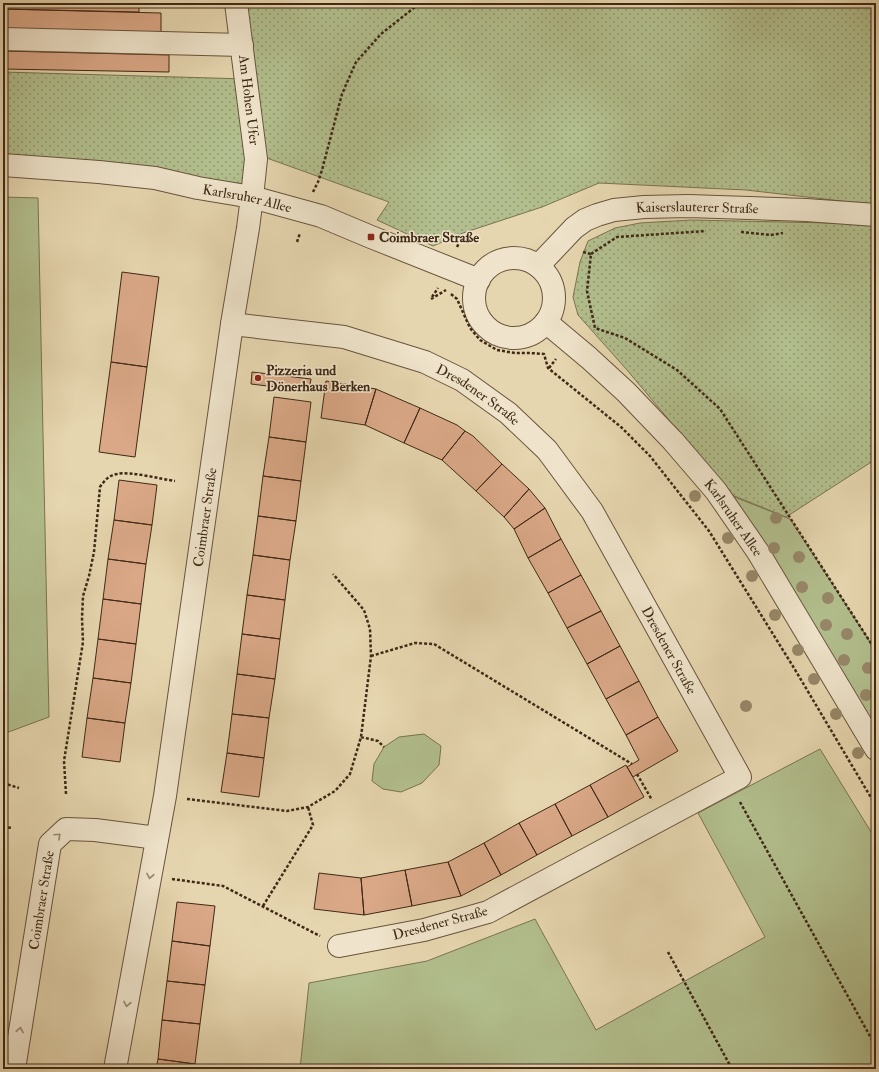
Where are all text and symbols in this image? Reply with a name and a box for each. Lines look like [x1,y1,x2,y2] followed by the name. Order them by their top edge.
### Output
[235,53,263,147] street label: Am Hohen Ufer
[201,180,294,216] street label: Karlsruher Allee
[635,197,759,217] street label: Kaiserslauterer Straße
[379,229,479,246] place label: Coimbraer Straße
[366,232,376,242] marker: Coimbraer Straße
[433,360,524,429] street label: Dresdener Straße
[266,362,371,395] place label: Pizzeria und Dönerhaus Berken
[253,373,263,383] marker: Pizzeria und Dönerhaus Berken
[189,466,220,568] street label: Coimbraer Straße
[701,475,767,559] street label: Karlsruher Allee
[638,603,701,697] street label: Dresdener Straße
[53,834,61,841] one-way arrow
[25,849,57,951] street label: Coimbraer Straße
[146,873,155,879] one-way arrow
[391,902,490,944] street label: Dresdener Straße
[123,1001,131,1007] one-way arrow
[16,1027,24,1034] one-way arrow

